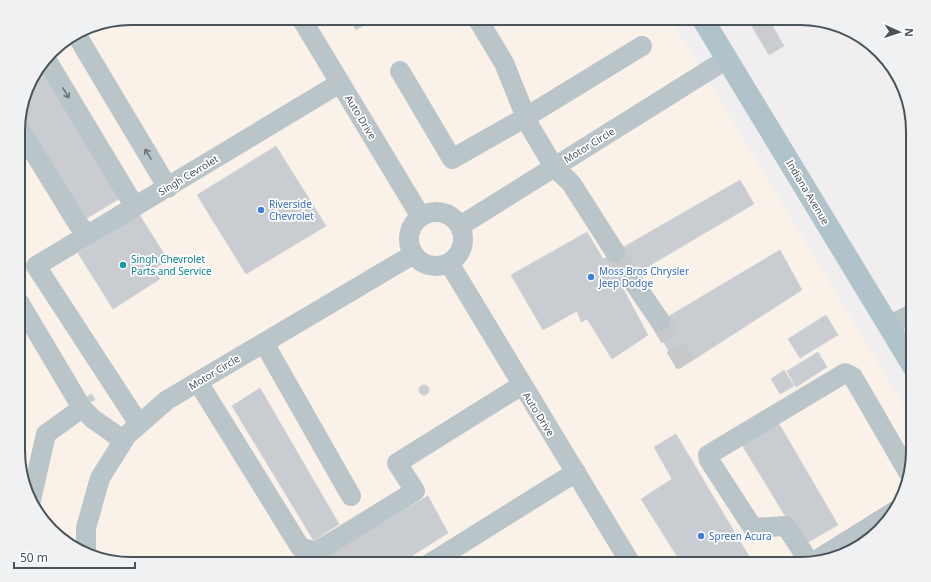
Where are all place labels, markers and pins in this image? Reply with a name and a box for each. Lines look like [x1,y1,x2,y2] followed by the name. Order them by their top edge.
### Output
[269,197,314,223] place label: Riverside Chevrolet
[256,205,266,215] marker: Riverside Chevrolet
[131,252,212,278] place label: Singh Chevrolet Parts and Service
[118,260,128,270] marker: Singh Chevrolet Parts and Service
[598,264,689,290] place label: Moss Bros Chrysler Jeep Dodge
[586,272,596,282] marker: Moss Bros Chrysler Jeep Dodge
[709,529,772,543] place label: Spreen Acura
[696,531,706,541] marker: Spreen Acura

